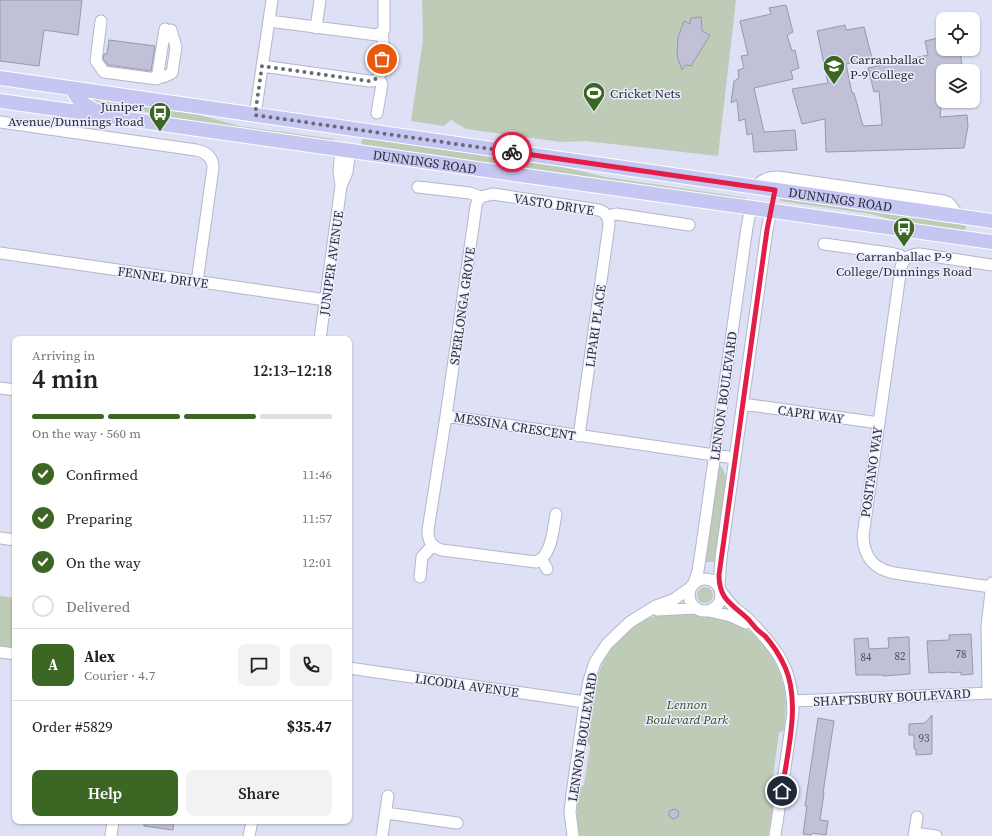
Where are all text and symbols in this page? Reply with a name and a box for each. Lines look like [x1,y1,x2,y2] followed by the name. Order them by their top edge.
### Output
[936,12,980,108] map controls
[936,12,980,56] button: locate
[365,42,399,76] pin
[371,48,393,70] icon: bag
[850,51,925,83] place label: Carranballac P-9 College
[821,53,847,86] school or university icon: Carranballac P-9 College
[936,64,980,108] button: layers
[581,80,607,113] sports icon: Cricket Nets
[610,85,681,102] place label: Cricket Nets
[8,98,145,130] place label: Juniper Avenue/Dunnings Road
[147,100,173,133] bus stop icon: Juniper Avenue/Dunnings Road
[492,132,532,172] courier
[501,141,523,163] icon: bike
[372,146,478,178] street label: DUNNINGS ROAD
[787,184,893,216] street label: DUNNINGS ROAD
[513,190,595,219] street label: VASTO DRIVE
[316,210,347,317] street label: JUNIPER AVENUE
[891,215,917,248] bus stop icon: Carranballac P-9 College/Dunnings Road
[446,246,479,366] street label: SPERLONGA GROVE
[836,248,973,280] place label: Carranballac P-9 College/Dunnings Road
[116,263,210,292] street label: FENNEL DRIVE
[581,283,610,369] street label: LIPARI PLACE
[706,330,741,462] street label: LENNON BOULEVARD
[32,347,95,364] text: Arriving in
[253,360,332,381] text: 12:13–12:18
[32,361,99,397] text: 4 min
[777,401,846,428] street label: CAPRI WAY
[453,408,577,445] street label: MESSINA CRESCENT
[32,425,141,442] text: On the way · 560 m
[857,425,886,519] street label: POSITANO WAY
[32,463,54,485] icon: check
[66,464,138,485] text: Confirmed
[302,466,332,483] text: 11:46
[32,507,54,529] icon: check
[66,508,132,529] text: Preparing
[302,510,332,527] text: 11:57
[32,551,54,573] icon: check
[66,552,141,573] text: On the way
[302,554,332,571] text: 12:01
[66,596,130,617] text: Delivered
[238,644,280,686] button: chat
[290,644,332,686] button: phone
[84,646,115,667] text: Alex
[956,647,967,662] house number: 78
[895,649,906,664] house number: 82
[861,650,872,665] house number: 84
[48,654,58,675] text: A
[84,667,155,684] text: Courier · 4.7
[414,670,520,701] street label: LICODIA AVENUE
[564,671,601,803] street label: LENNON BOULEVARD
[813,685,971,710] street label: SHAFTSBURY BOULEVARD
[645,696,729,728] park label: Lennon Boulevard Park
[32,716,113,737] text: Order #5829
[287,716,332,737] text: $35.47
[919,731,930,746] house number: 93
[32,770,178,816] button: Help
[186,770,332,816] button: Share
[765,774,799,808] pin
[771,780,793,802] icon: home

